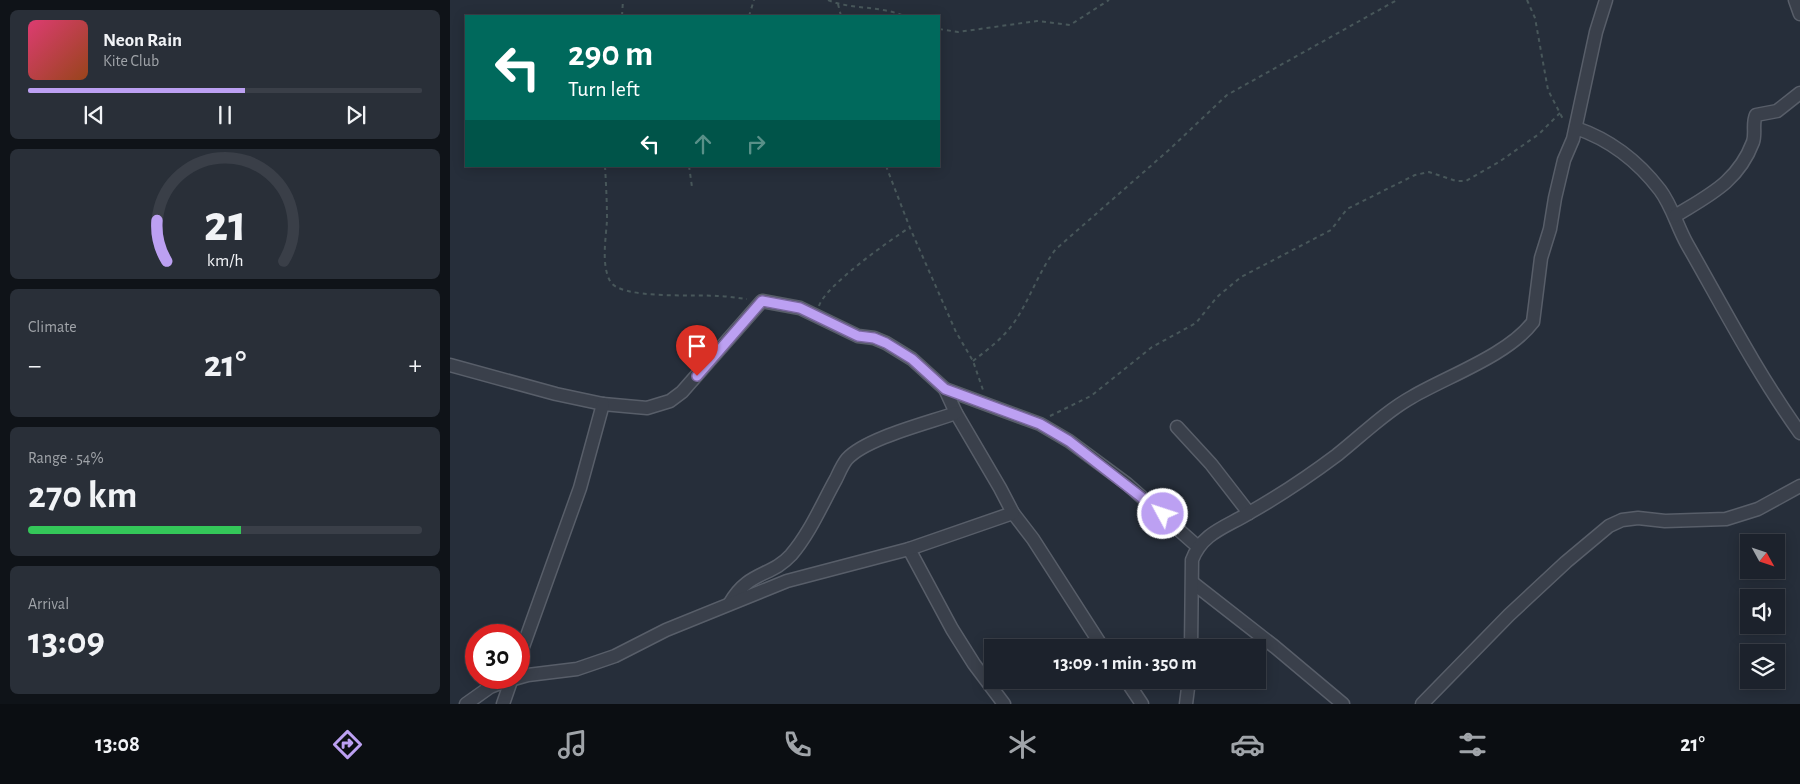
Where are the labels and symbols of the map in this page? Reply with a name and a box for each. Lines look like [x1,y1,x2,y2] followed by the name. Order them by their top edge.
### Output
[676,325,718,376] pin
[1136,487,1188,539] position arrow
[1740,534,1785,579] north arrow
[465,624,530,689] speed limit sign: 30

